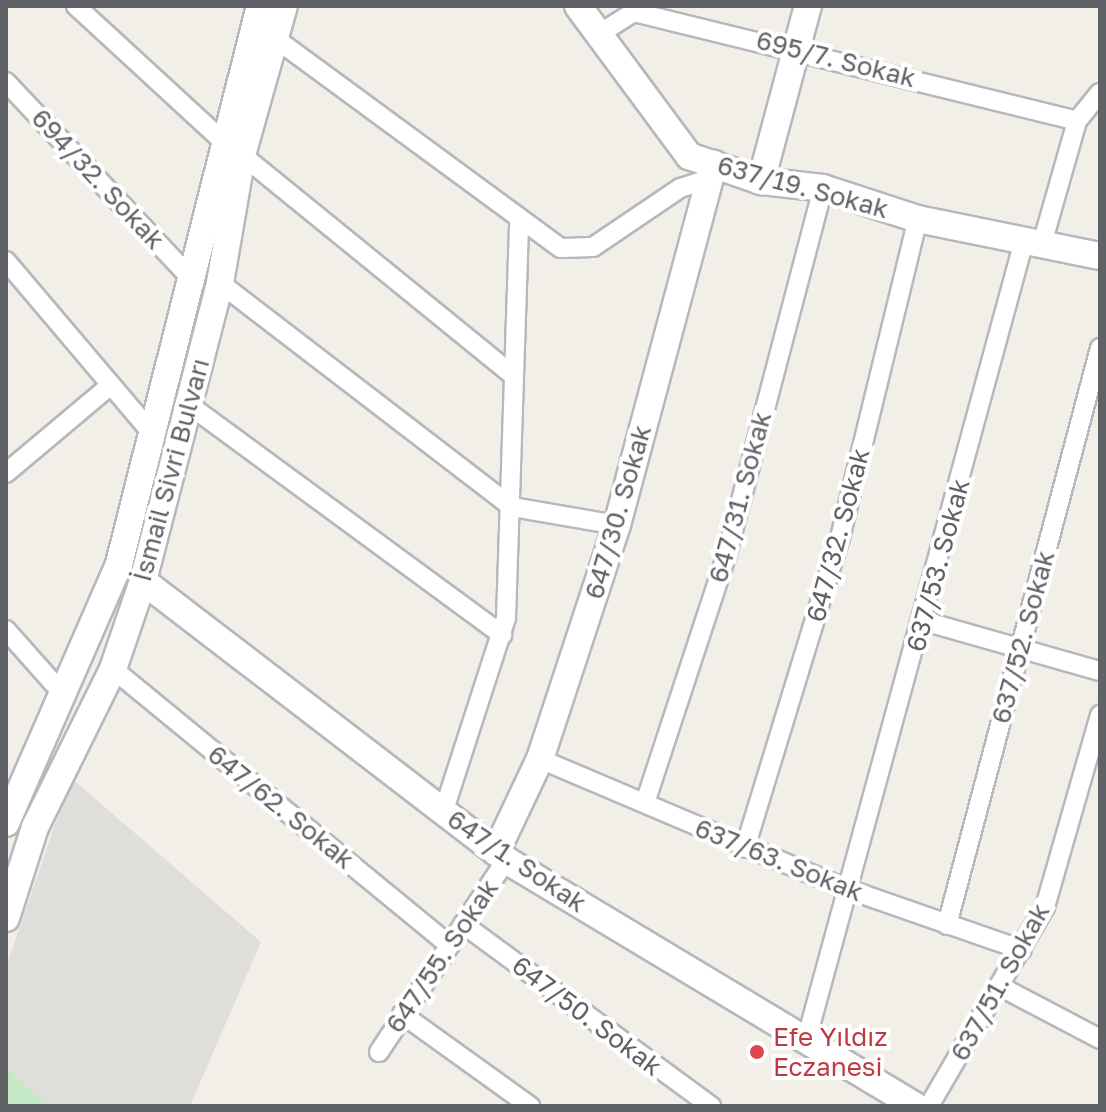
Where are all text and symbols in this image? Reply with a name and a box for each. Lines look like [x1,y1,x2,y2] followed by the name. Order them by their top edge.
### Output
[753,24,919,94] street label: 695/7. Sokak
[25,102,171,256] street label: 694/32. Sokak
[714,149,892,225] street label: 637/19. Sokak
[126,355,216,585] street label: İsmail Sivri Bulvarı
[702,408,778,586] street label: 647/31. Sokak
[578,421,658,603] street label: 647/30. Sokak
[800,445,876,625] street label: 647/32. Sokak
[900,475,976,655] street label: 637/53. Sokak
[985,547,1061,727] street label: 637/52. Sokak
[202,739,360,875] street label: 647/62. Sokak
[442,803,592,919] street label: 647/1. Sokak
[690,812,868,908] street label: 637/63. Sokak
[379,873,505,1039] street label: 647/55. Sokak
[944,898,1056,1066] street label: 637/51. Sokak
[506,950,668,1082] street label: 647/50. Sokak
[773,1021,888,1082] place label: Efe Yıldız Eczanesi
[748,1043,766,1061] marker: Efe Yıldız Eczanesi

